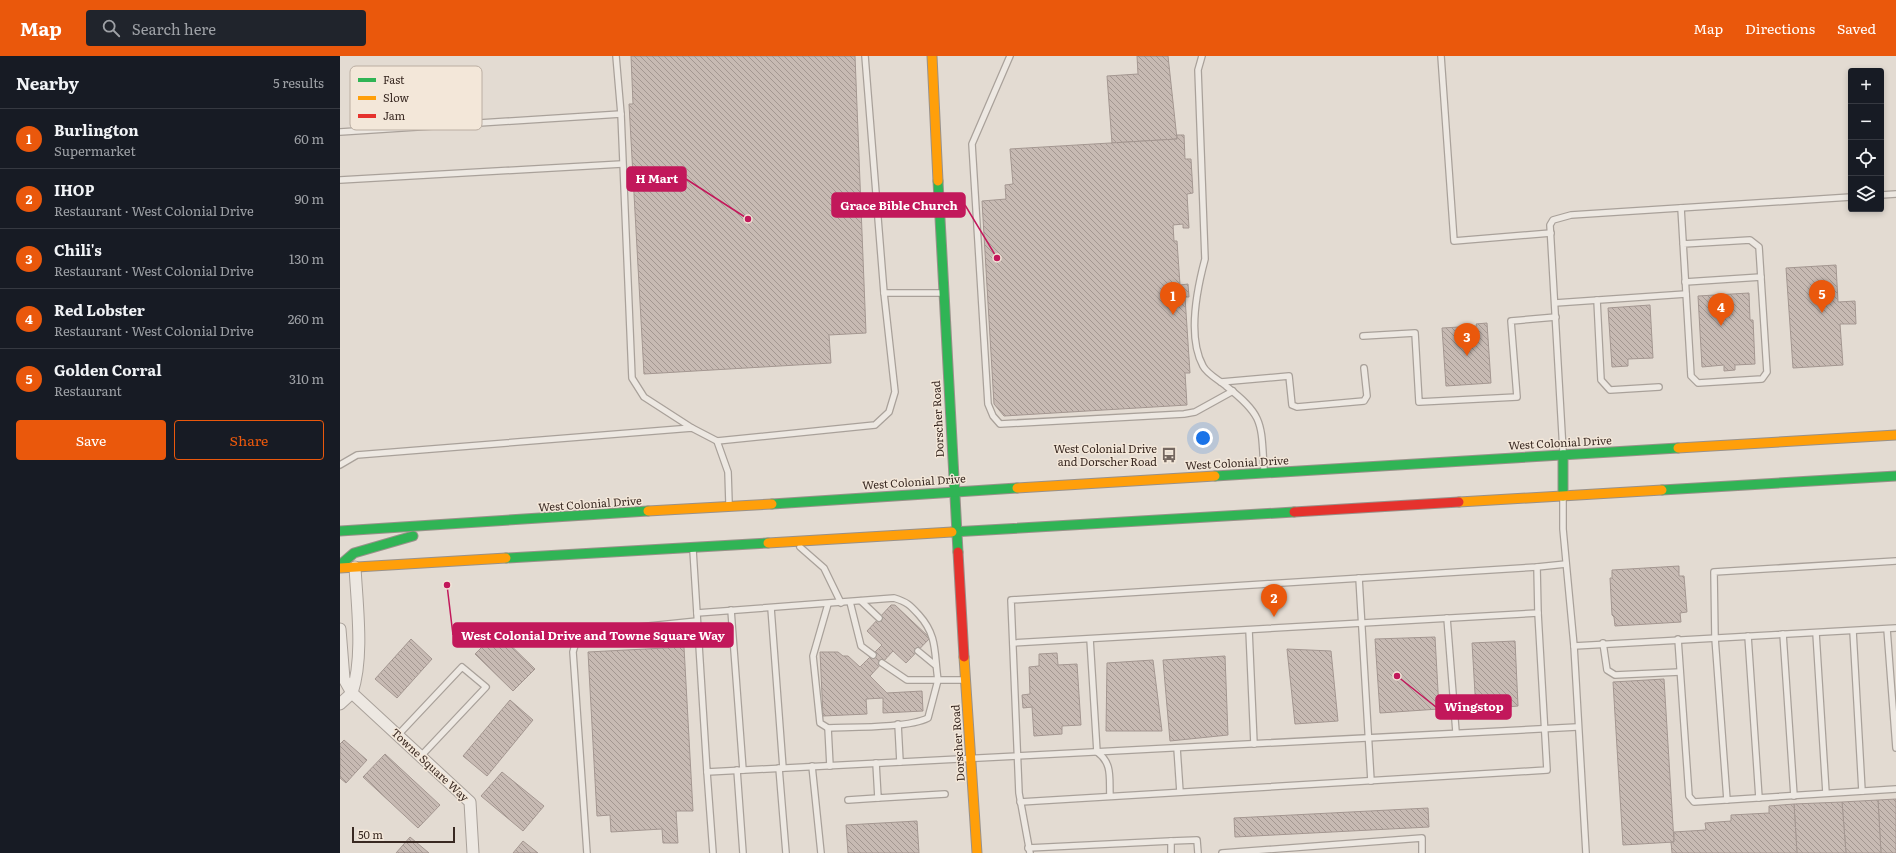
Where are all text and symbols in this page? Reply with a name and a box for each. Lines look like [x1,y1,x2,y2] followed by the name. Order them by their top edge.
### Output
[86,10,366,46] search box
[20,14,62,42] text: Map
[100,17,122,39] icon: search
[132,17,216,40] text: Search here
[1693,18,1723,38] text: Map
[1745,18,1815,38] text: Directions
[1837,18,1876,38] text: Saved
[350,66,482,130] legend
[1848,68,1884,212] map controls
[1848,68,1884,104] button: +
[16,70,79,95] text: Nearby
[383,71,405,87] text: Fast
[273,73,324,92] text: 5 results
[383,89,409,105] text: Slow
[1848,104,1884,140] button: −
[383,107,406,123] text: Jam
[54,118,139,141] text: Burlington
[26,129,32,148] text: 1
[294,129,324,148] text: 60 m
[1848,140,1884,176] button: locate
[54,141,136,160] text: Supermarket
[627,167,686,191] callout: H Mart
[636,169,679,187] text: H Mart
[1848,176,1884,212] button: layers
[54,178,94,201] text: IHOP
[26,189,32,208] text: 2
[294,189,324,208] text: 90 m
[832,193,965,217] callout: Grace Bible Church
[840,196,958,214] text: Grace Bible Church
[54,201,254,220] text: Restaurant · West Colonial Drive
[54,238,102,261] text: Chili's
[25,249,33,268] text: 3
[289,249,324,268] text: 130 m
[54,261,254,280] text: Restaurant · West Colonial Drive
[1809,280,1835,313] pin: 5
[1160,282,1186,315] pin: 1
[1708,293,1734,326] pin: 4
[54,298,145,321] text: Red Lobster
[25,309,33,328] text: 4
[288,309,324,328] text: 260 m
[54,321,254,340] text: Restaurant · West Colonial Drive
[1454,323,1480,356] pin: 3
[54,358,162,381] text: Golden Corral
[25,369,33,388] text: 5
[289,369,324,388] text: 310 m
[927,380,947,458] street label: Dorscher Road
[54,381,122,400] text: Restaurant
[16,420,166,460] button: Save
[174,420,324,460] button: Share
[1193,428,1213,448] your location
[1508,431,1612,453] street label: West Colonial Drive
[1053,440,1157,469] place label: West Colonial Drive and Dorscher Road
[1160,446,1178,464] bus stop icon: West Colonial Drive and Dorscher Road
[1185,451,1289,473] street label: West Colonial Drive
[862,469,966,493] street label: West Colonial Drive
[538,491,642,515] street label: West Colonial Drive
[1261,584,1287,617] pin: 2
[453,623,733,647] callout: West Colonial Drive and Towne Square Way
[461,626,726,644] text: West Colonial Drive and Towne Square Way
[1436,695,1511,719] callout: Wingstop
[1444,697,1504,715] text: Wingstop
[946,704,968,782] street label: Dorscher Road
[388,724,473,805] street label: Towne Square Way
[352,825,455,844] scale bar
[358,826,383,842] text: 50 m

